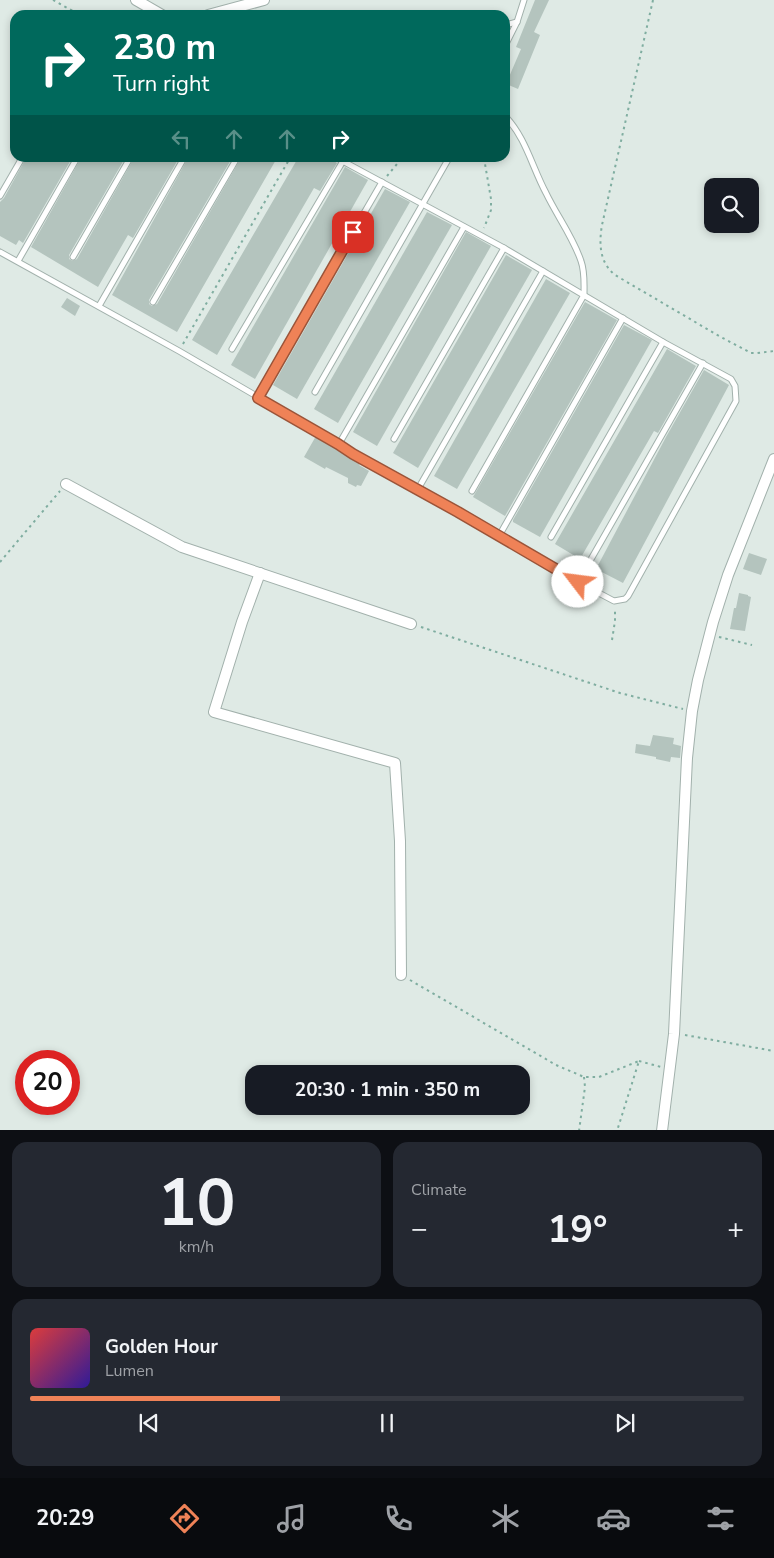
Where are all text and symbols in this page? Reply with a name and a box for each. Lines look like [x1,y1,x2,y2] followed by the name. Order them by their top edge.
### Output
[113,24,216,71] text: 230 m
[30,30,95,95] icon: right
[113,69,209,99] text: Turn right
[167,125,195,153] icon: left
[220,125,248,153] icon: ahead
[273,125,301,153] icon: ahead
[326,125,354,153] icon: right
[704,178,759,233] map controls
[704,178,759,233] button: search
[332,211,374,253] pin
[339,218,367,246] icon: arrive
[551,555,603,607] position arrow
[15,1050,80,1115] speed limit sign: 20
[295,1077,480,1103] text: 20:30 · 1 min · 350 m
[157,1159,236,1248] text: 10
[411,1179,466,1201] text: Climate
[547,1204,608,1255] text: 19°
[411,1210,428,1248] text: −
[727,1210,744,1248] text: +
[179,1236,214,1258] text: km/h
[105,1334,218,1360] text: Golden Hour
[105,1360,154,1382] text: Lumen
[135,1409,163,1437] icon: previous
[373,1409,401,1437] icon: pause
[611,1409,639,1437] icon: next
[167,1501,202,1536] icon: directions
[274,1501,309,1536] icon: music
[381,1501,416,1536] icon: phone
[488,1501,523,1536] icon: climate
[596,1501,631,1536] icon: car
[703,1501,738,1536] icon: filters
[36,1503,94,1533] text: 20:29

